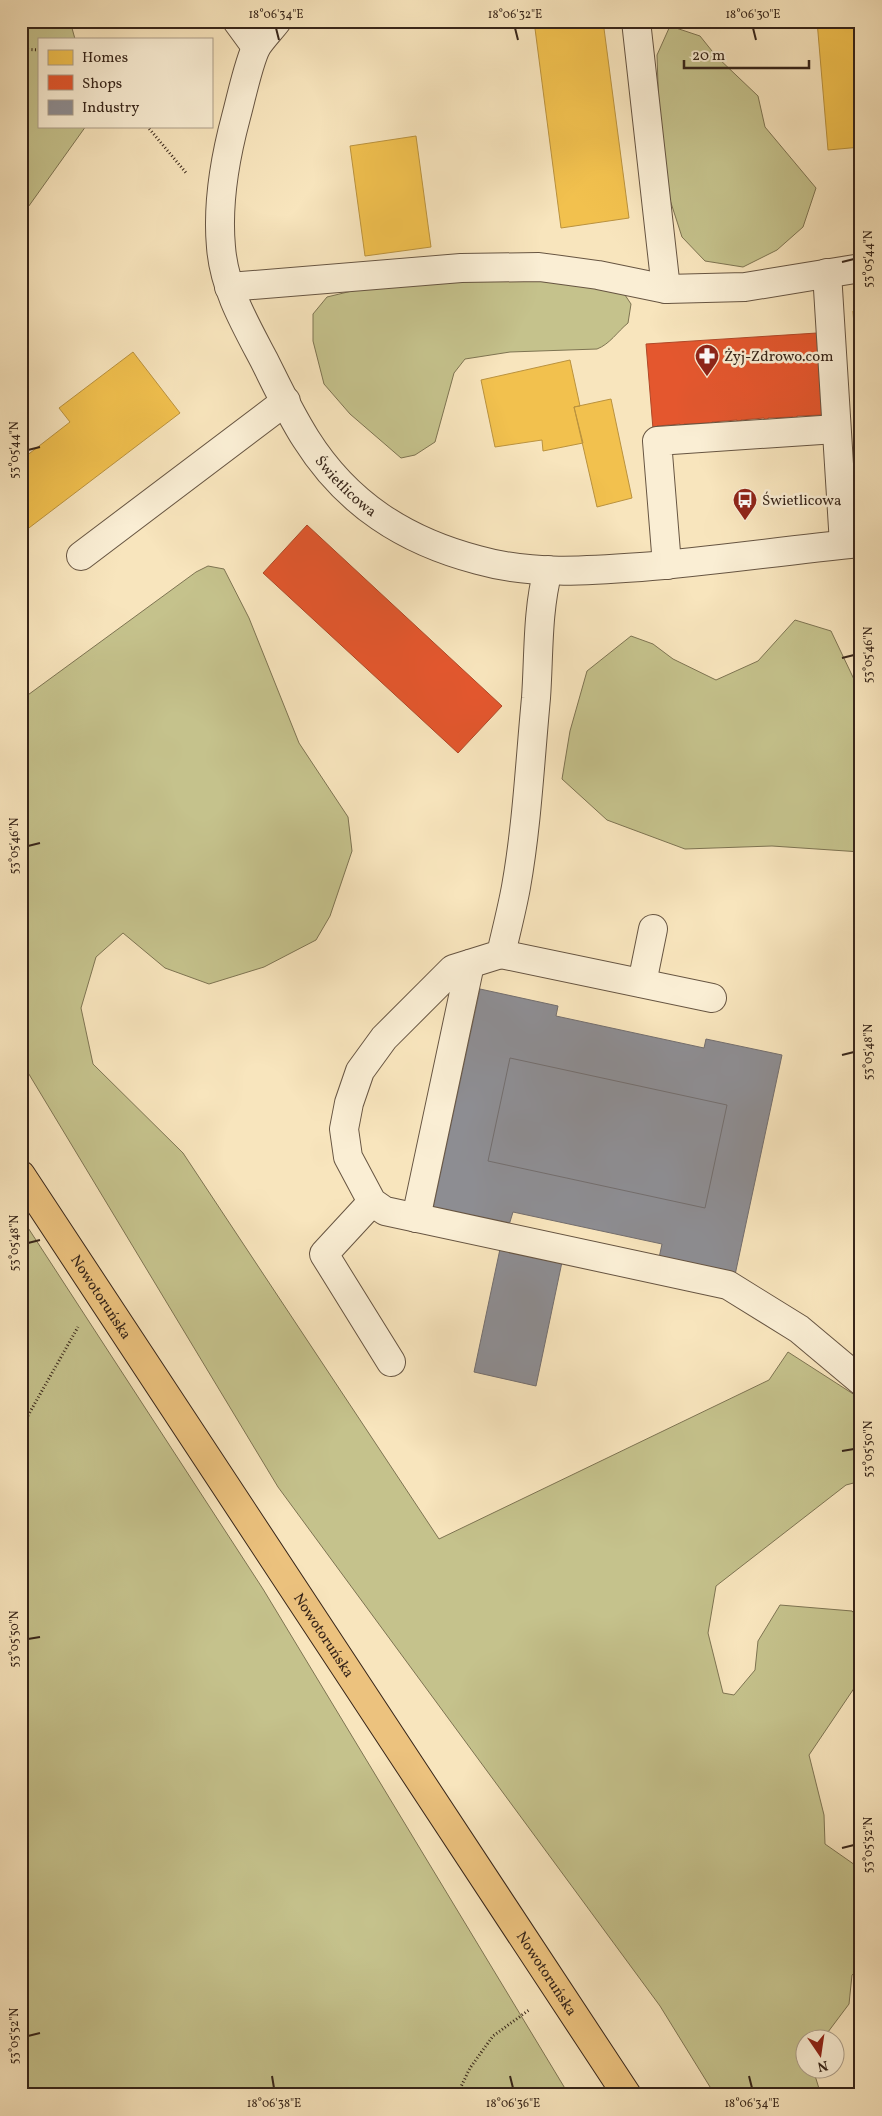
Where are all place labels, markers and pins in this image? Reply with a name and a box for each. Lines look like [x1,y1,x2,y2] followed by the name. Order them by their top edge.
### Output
[694,343,720,377] pharmacy icon: Żyj-Zdrowo.com
[724,347,833,368] place label: Żyj-Zdrowo.com
[732,487,758,521] bus stop icon: Świetlicowa
[762,491,841,512] place label: Świetlicowa

